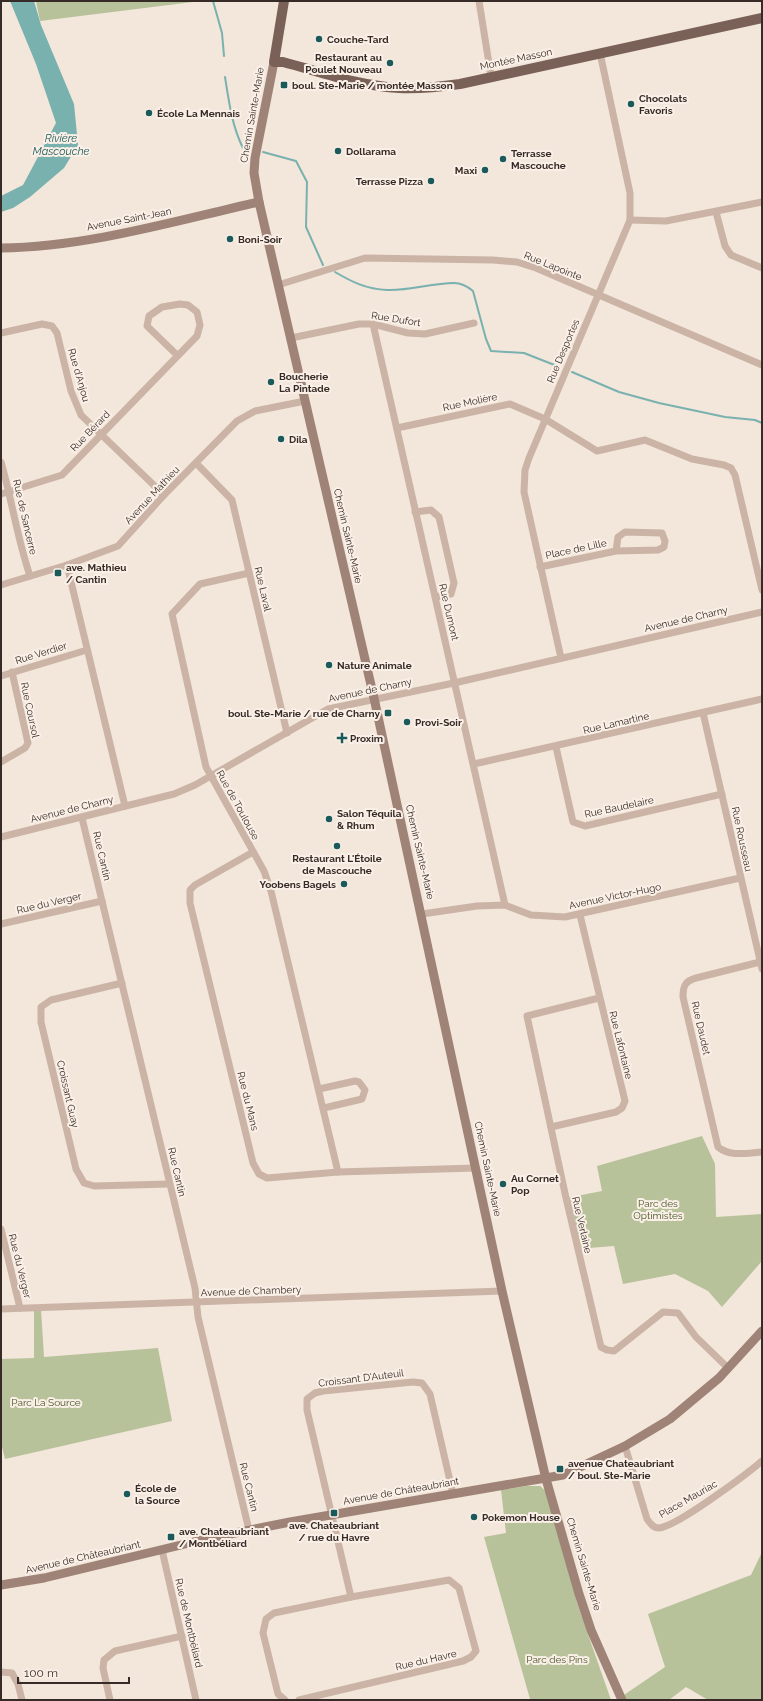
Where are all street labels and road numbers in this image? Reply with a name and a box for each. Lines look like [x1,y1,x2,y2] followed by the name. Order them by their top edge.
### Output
[479,46,553,72] street label: Montée Masson
[238,66,266,164] street label: Chemin Sainte-Marie
[86,205,172,233] street label: Avenue Saint-Jean
[523,249,584,283] street label: Rue Lapointe
[371,310,422,328] street label: Rue Dufort
[545,317,581,385] street label: Rue Desportes
[66,347,92,403] street label: Rue d'Anjou
[442,391,498,413] street label: Rue Molière
[68,409,112,453] street label: Rue Bérard
[122,464,182,526] street label: Avenue Mathieu
[11,478,39,556] street label: Rue de Sancerre
[332,488,364,585] street label: Chemin Sainte-Marie
[544,537,608,561] street label: Place de Lille
[253,566,274,613] street label: Rue Laval
[437,582,461,642] street label: Rue Dumont
[643,604,729,634] street label: Avenue de Charny
[14,640,69,666] street label: Rue Verdier
[327,676,413,704] street label: Avenue de Charny
[19,681,41,739] street label: Rue Coursol
[582,710,650,736] street label: Rue Lamartine
[214,769,262,842] street label: Rue de Toulouse
[29,793,115,825] street label: Avenue de Charny
[583,794,655,820] street label: Rue Baudelaire
[404,804,436,901] street label: Chemin Sainte-Marie
[730,806,754,872] street label: Rue Rousseau
[91,830,113,882] street label: Rue Cantin
[568,881,662,911] street label: Avenue Victor-Hugo
[16,890,83,916] street label: Rue du Verger
[689,1000,713,1057] street label: Rue Daudet
[607,1010,635,1080] street label: Rue Lafontaine
[55,1059,81,1129] street label: Croissant Guay
[235,1070,261,1132] street label: Rue du Mans
[473,1120,503,1218] street label: Chemin Sainte-Marie
[166,1146,188,1198] street label: Rue Cantin
[570,1195,594,1255] street label: Rue Verlaine
[7,1233,33,1300] street label: Rue du Verger
[201,1284,302,1298] street label: Avenue de Chambery
[318,1367,405,1389] street label: Croissant D'Auteuil
[238,1461,260,1513] street label: Rue Cantin
[342,1475,460,1507] street label: Avenue de Châteaubriant
[657,1478,719,1520] street label: Place Mauriac
[565,1516,603,1612] street label: Chemin Sainte-Marie
[25,1538,142,1576] street label: Avenue de Châteaubriant
[173,1577,205,1669] street label: Rue de Montbéliard
[394,1648,458,1672] street label: Rue du Havre

